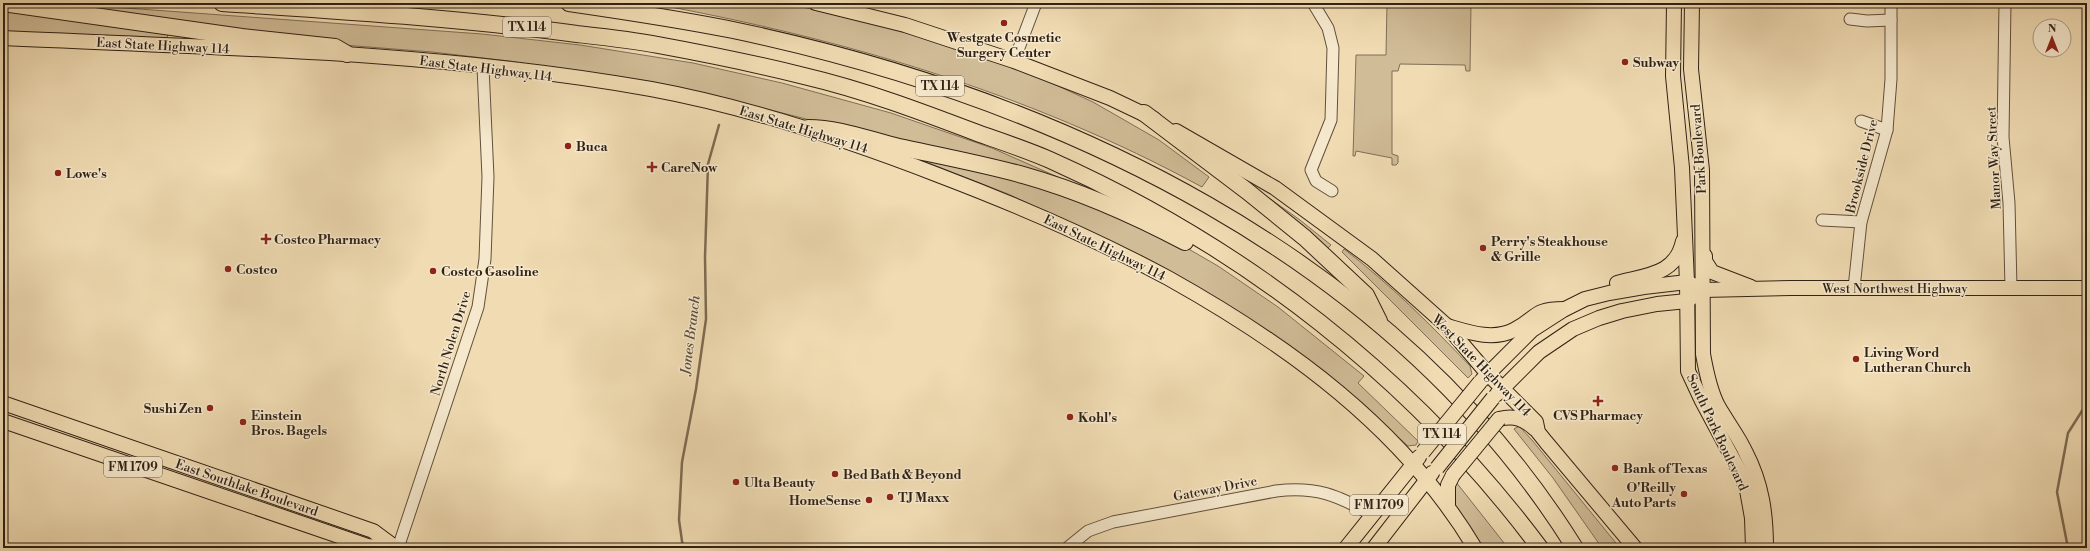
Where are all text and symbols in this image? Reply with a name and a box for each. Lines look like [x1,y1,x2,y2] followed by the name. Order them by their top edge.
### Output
[503,17,551,37] road number: TX 114
[999,18,1009,28] marker: Westgate Cosmetic Surgery Center
[2032,18,2072,58] north arrow
[2048,22,2057,36] text: N
[946,30,1061,61] place label: Westgate Cosmetic Surgery Center
[96,35,230,57] street label: East State Highway 114
[419,53,553,85] street label: East State Highway 114
[1633,55,1680,71] place label: Subway
[1620,57,1630,67] marker: Subway
[916,76,964,96] road number: TX 114
[737,103,870,157] street label: East State Highway 114
[1688,103,1710,194] street label: Park Boulevard
[1983,106,2005,210] street label: Manor Way Street
[1842,117,1881,216] street label: Brookside Drive
[576,139,608,155] place label: Buca
[563,141,573,151] marker: Buca
[661,160,718,176] place label: CareNow
[646,161,658,173] marker: CareNow
[66,166,107,182] place label: Lowe's
[53,168,63,178] marker: Lowe's
[1041,211,1168,285] street label: East State Highway 114
[274,232,381,248] place label: Costco Pharmacy
[261,234,271,244] marker: Costco Pharmacy
[1491,234,1608,265] place label: Perry's Steakhouse & Grille
[1478,243,1488,253] marker: Perry's Steakhouse & Grille
[236,262,278,278] place label: Costco
[223,264,233,274] marker: Costco
[441,264,539,280] place label: Costco Gasoline
[428,266,438,276] marker: Costco Gasoline
[1821,281,1968,297] street label: West Northwest Highway
[427,289,475,398] street label: North Nolen Drive
[677,294,705,378] water label: Jones Branch
[1428,311,1534,420] street label: West State Highway 114
[1864,345,1971,376] place label: Living Word Lutheran Church
[1851,354,1861,364] marker: Living Word Lutheran Church
[1683,371,1751,494] street label: South Park Boulevard
[1593,396,1603,406] marker: CVS Pharmacy
[144,401,202,417] place label: Sushi Zen
[205,403,215,413] marker: Sushi Zen
[251,408,328,439] place label: Einstein Bros. Bagels
[1553,408,1643,424] place label: CVS Pharmacy
[1078,410,1118,426] place label: Kohl's
[1065,412,1075,422] marker: Kohl's
[238,417,248,427] marker: Einstein Bros. Bagels
[1418,424,1466,444] road number: TX 114
[173,456,321,520] street label: East Southlake Boulevard
[104,457,162,477] road number: FM 1709
[1623,461,1708,477] place label: Bank of Texas
[1610,463,1620,473] marker: Bank of Texas
[843,467,962,483] place label: Bed Bath & Beyond
[830,469,840,479] marker: Bed Bath & Beyond
[1172,473,1259,505] street label: Gateway Drive
[744,475,816,491] place label: Ulta Beauty
[731,477,741,487] marker: Ulta Beauty
[1611,480,1676,511] place label: O'Reilly Auto Parts
[1679,489,1689,499] marker: O'Reilly Auto Parts
[898,490,950,506] place label: TJ Maxx
[885,492,895,502] marker: TJ Maxx
[789,493,861,509] place label: HomeSense
[864,495,874,505] marker: HomeSense
[1350,495,1408,515] road number: FM 1709

